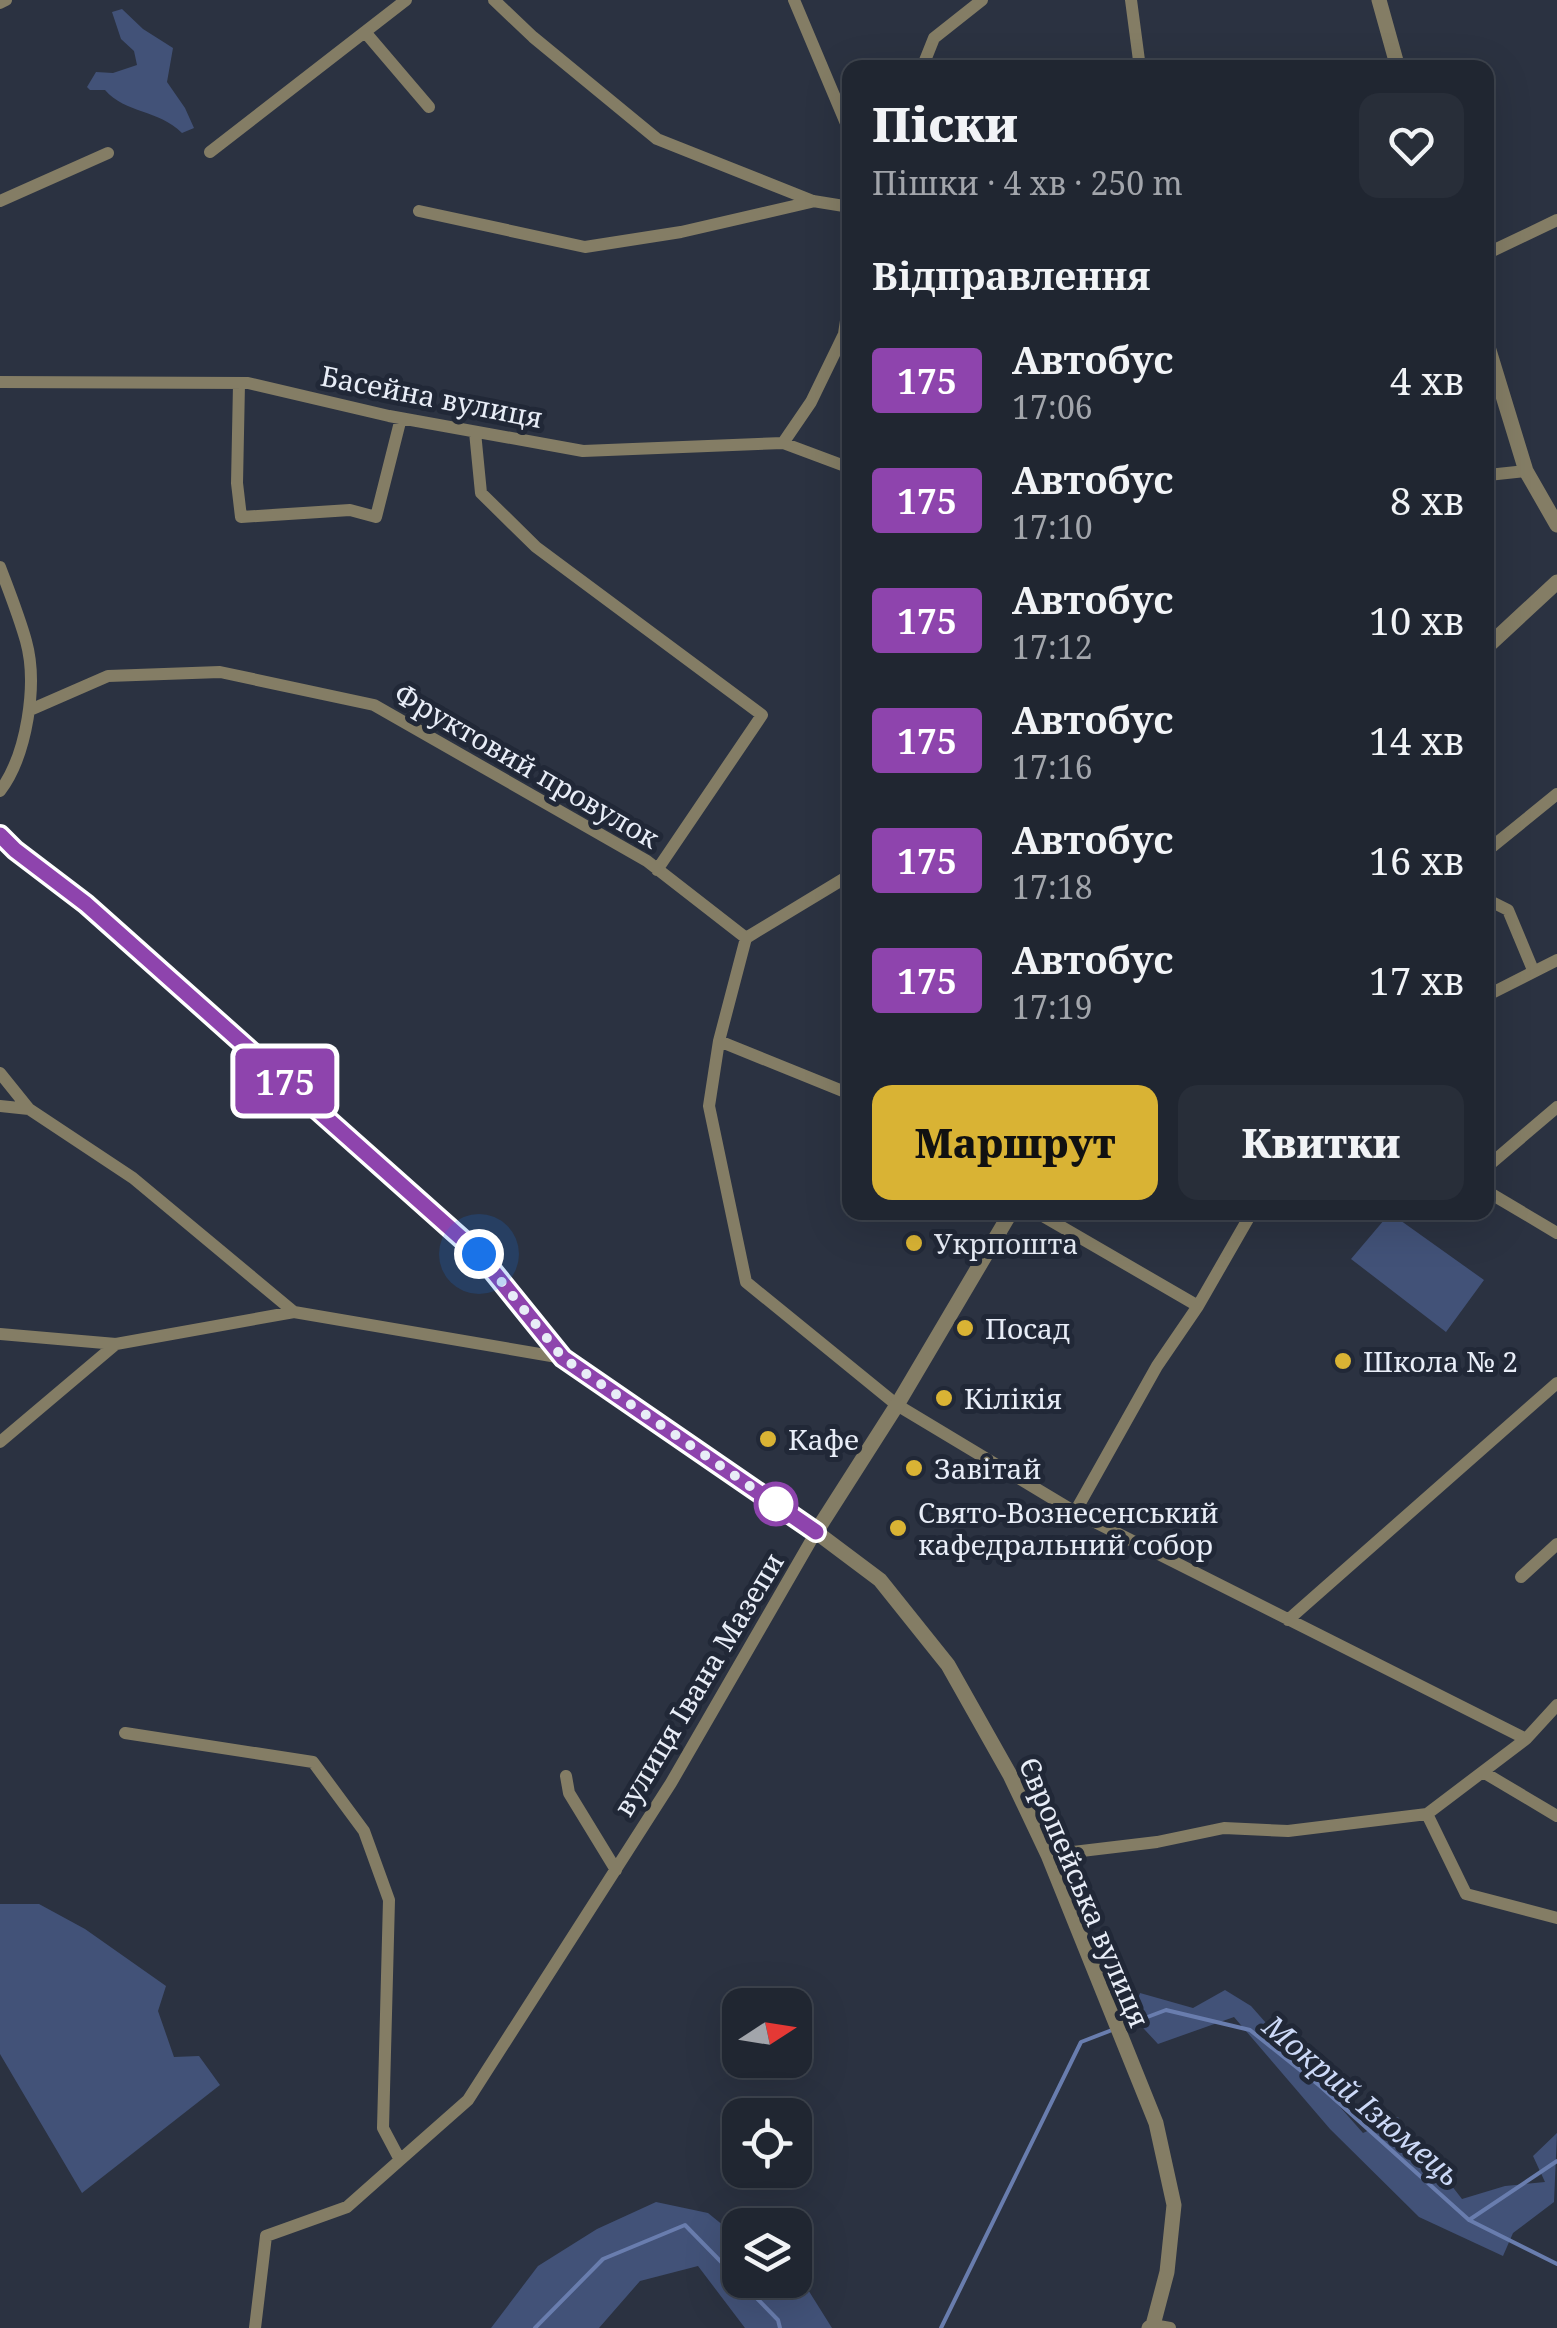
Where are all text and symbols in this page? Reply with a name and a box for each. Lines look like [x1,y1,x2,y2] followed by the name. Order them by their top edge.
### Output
[872,91,1018,156] text: Піски
[1359,93,1464,198] button: heart
[872,161,1183,204] text: Пішки · 4 хв · 250 m
[872,249,1150,301] text: Відправлення
[1012,333,1173,385] text: Автобус
[1390,354,1464,406] text: 4 хв
[318,356,546,436] street label: Басейна вулиця
[897,357,957,404] text: 175
[1012,385,1093,428] text: 17:06
[1012,453,1173,505] text: Автобус
[1390,474,1464,526] text: 8 хв
[897,477,957,524] text: 175
[1012,505,1093,548] text: 17:10
[1012,573,1173,625] text: Автобус
[1369,594,1464,646] text: 10 хв
[897,597,957,644] text: 175
[1012,625,1093,668] text: 17:12
[388,674,667,857] street label: Фруктовий провулок
[1012,693,1173,745] text: Автобус
[1369,714,1464,766] text: 14 хв
[897,717,957,764] text: 175
[1012,745,1093,788] text: 17:16
[1012,813,1173,865] text: Автобус
[1369,834,1464,886] text: 16 хв
[897,837,957,884] text: 175
[1012,865,1093,908] text: 17:18
[1012,933,1173,985] text: Автобус
[1369,954,1464,1006] text: 17 хв
[897,957,957,1004] text: 175
[1012,985,1093,1028] text: 17:19
[228,1048,342,1114] line badge: 175
[255,1058,315,1105] text: 175
[872,1085,1158,1200] button: Маршрут
[1178,1085,1464,1200] button: Квитки
[934,1224,1078,1262] place label: Укрпошта
[454,1229,504,1279] your location
[903,1232,925,1254] marker: Укрпошта
[985,1309,1070,1347] place label: Посад
[954,1317,976,1339] marker: Посад
[1363,1342,1518,1380] place label: Школа № 2
[1332,1350,1354,1372] marker: Школа № 2
[964,1379,1062,1417] place label: Кілікія
[933,1387,955,1409] marker: Кілікія
[788,1420,859,1458] place label: Кафе
[757,1428,779,1450] marker: Кафе
[934,1449,1041,1487] place label: Завітай
[903,1457,925,1479] marker: Завітай
[755,1483,797,1525] unlabelled marker
[918,1493,1219,1563] place label: Свято-Вознесенський кафедральний собор
[887,1517,909,1539] marker: Свято-Вознесенський кафедральний собор
[604,1545,792,1823] street label: вулиця Івана Мазепи
[1011,1751,1159,2033] street label: Європейська вулиця
[722,1988,812,2078] north arrow
[722,1988,812,2298] map controls
[1254,2005,1469,2195] water label: Мокрий Ізюмець
[722,2098,812,2188] button: locate
[722,2208,812,2298] button: layers

